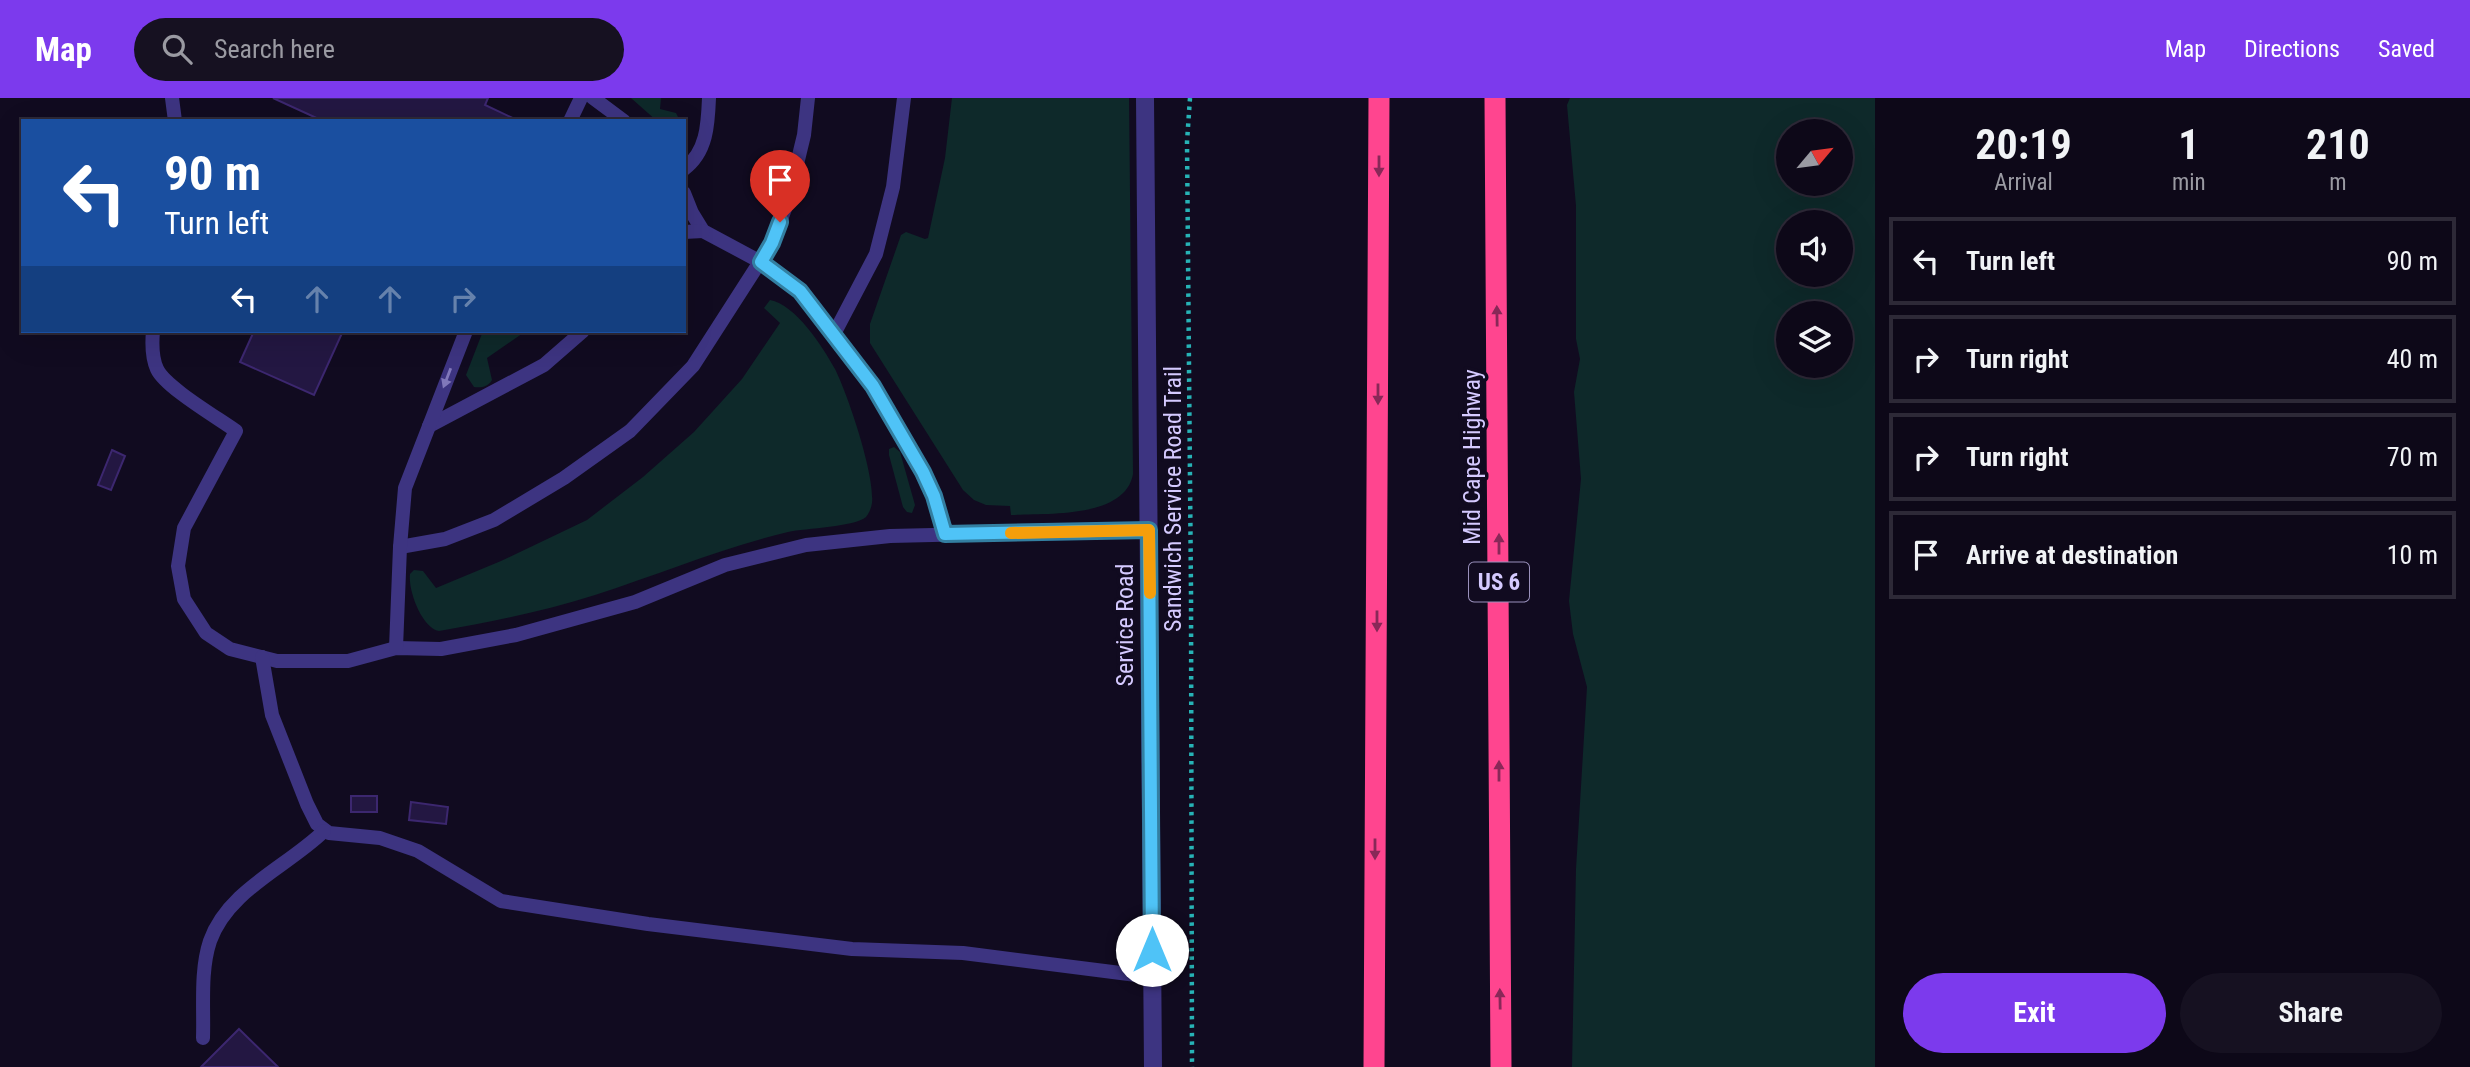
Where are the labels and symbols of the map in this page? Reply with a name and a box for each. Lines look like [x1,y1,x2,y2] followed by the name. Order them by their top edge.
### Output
[1776,119,1853,196] north arrow
[750,150,810,222] pin
[1373,155,1385,177] one-way arrow
[1491,305,1503,327] one-way arrow
[1159,366,1187,632] street label: Sandwich Service Road Trail
[442,368,453,389] one-way arrow
[1458,369,1486,545] street label: Mid Cape Highway
[1372,383,1384,405] one-way arrow
[1493,533,1505,555] one-way arrow
[1469,562,1529,602] road number: US 6
[1111,563,1139,687] street label: Service Road
[1371,610,1383,632] one-way arrow
[1493,760,1505,782] one-way arrow
[1370,838,1381,860] one-way arrow
[1115,913,1189,987] position arrow
[1494,988,1506,1010] one-way arrow

